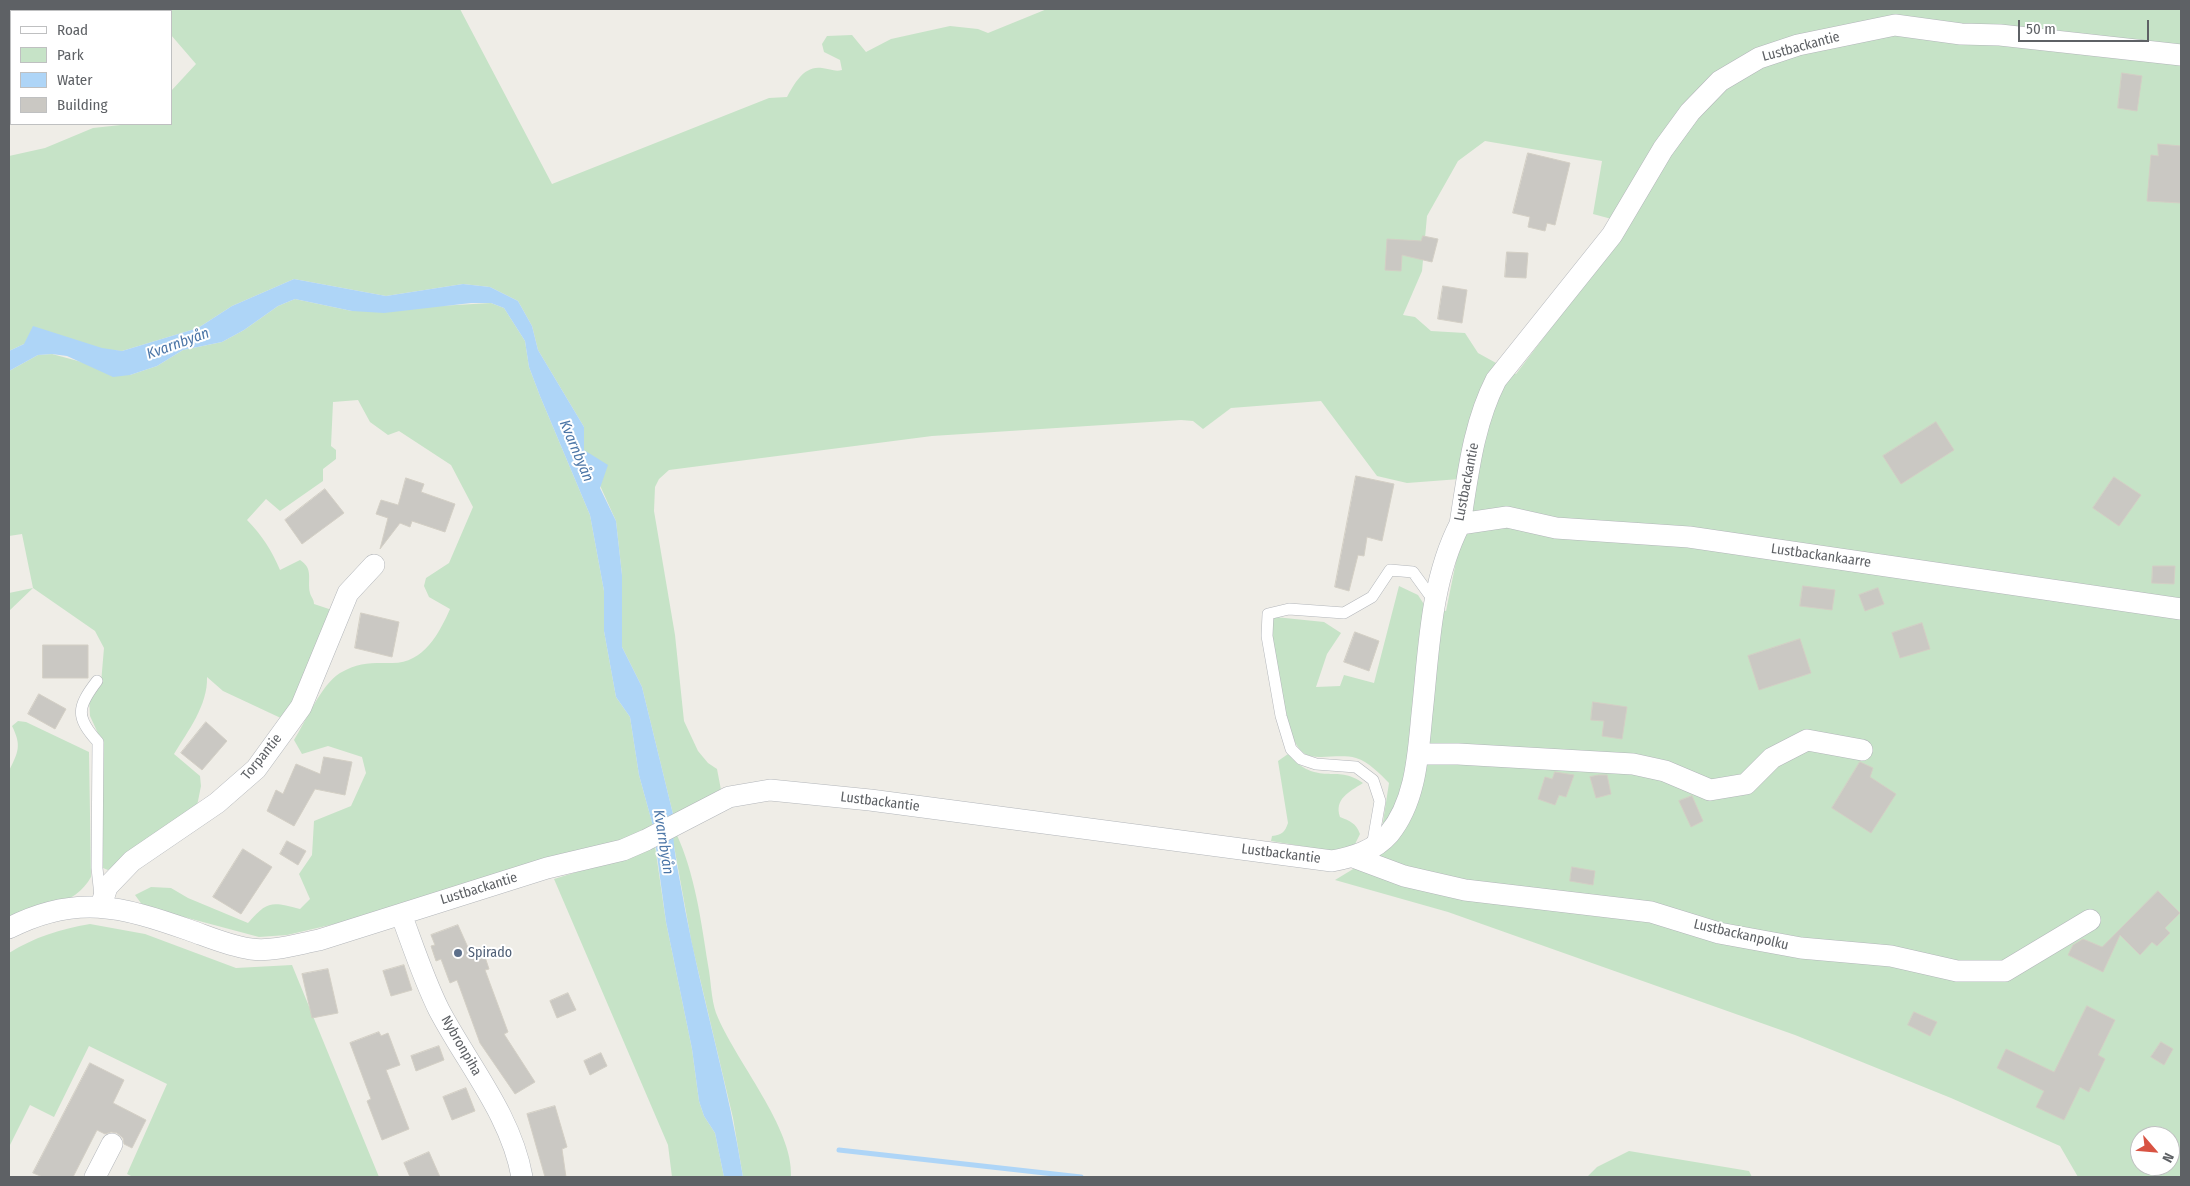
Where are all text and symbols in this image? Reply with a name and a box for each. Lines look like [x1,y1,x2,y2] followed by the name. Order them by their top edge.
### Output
[10,10,172,125] legend
[2020,10,2151,42] scale bar
[2026,20,2056,38] text: 50 m
[57,21,88,39] text: Road
[1760,29,1842,65] street label: Lustbackantie
[57,46,84,64] text: Park
[57,71,92,89] text: Water
[57,96,108,114] text: Building
[144,324,212,364] water label: Kvarnbyån
[555,417,597,485] water label: Kvarnbyån
[1451,441,1483,523] street label: Lustbackantie
[1770,541,1872,571] street label: Lustbackankaarre
[238,731,286,783] street label: Torpantie
[839,789,921,815] street label: Lustbackantie
[649,808,677,876] water label: Kvarnbyån
[1240,841,1322,867] street label: Lustbackantie
[438,869,520,909] street label: Lustbackantie
[1692,916,1790,954] street label: Lustbackanpolku
[468,945,512,961] place label: Spirado
[452,947,464,959] marker: Spirado
[437,1013,485,1079] street label: Nybronpiha
[2130,1126,2180,1176] north arrow
[2158,1150,2177,1165] text: N

